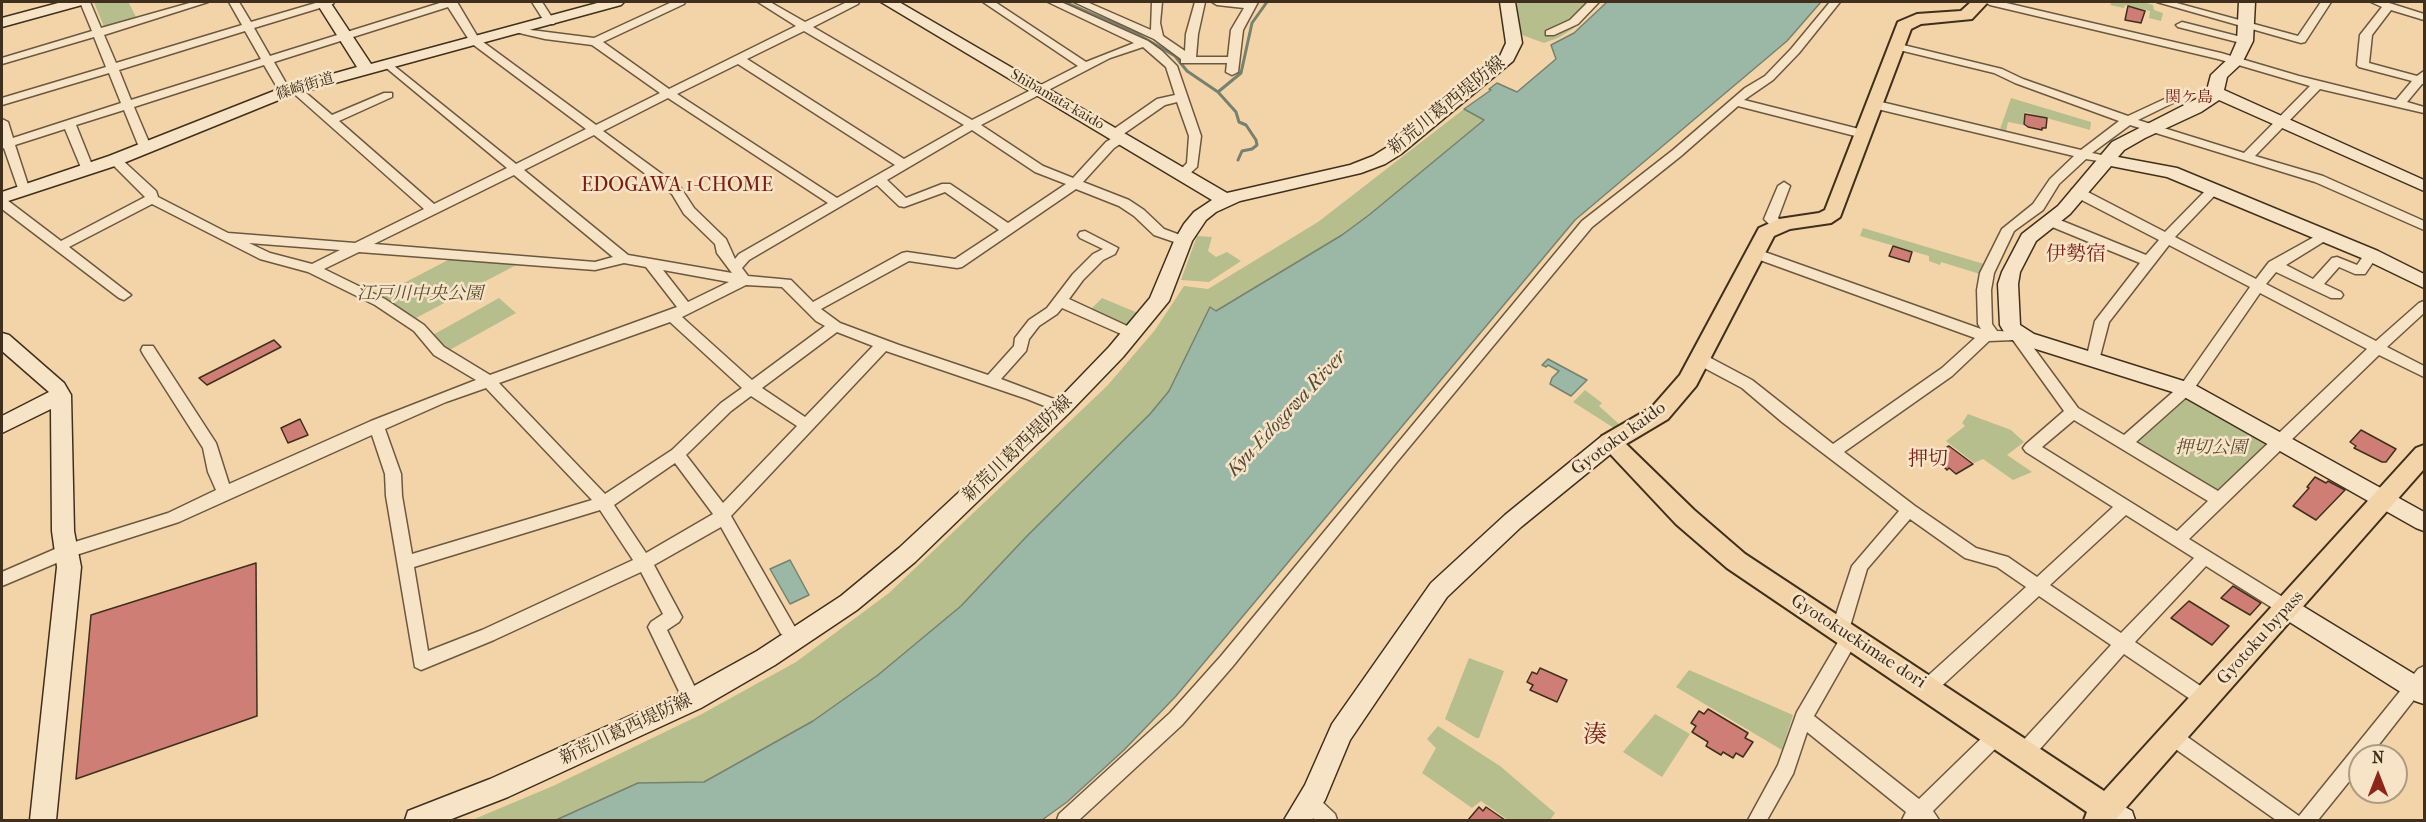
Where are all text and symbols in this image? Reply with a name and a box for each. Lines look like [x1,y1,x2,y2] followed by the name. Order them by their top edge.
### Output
[1384,52,1510,160] street label: 新荒川葛西堤防線
[1007,66,1107,134] street label: Shibamata-kaido
[274,70,336,104] street label: 篠崎街道
[2165,88,2213,108] district label: 関ケ島
[570,174,784,198] district label: EDOGAWA 1-CHOME
[2046,243,2106,267] district label: 伊勢宿
[357,284,483,306] park label: 江戸川中央公園
[1222,346,1352,482] water label: Kyu-Edogawa River
[959,391,1077,507] street label: 新荒川葛西堤防線
[1568,398,1670,480] street label: Gyotoku kaido
[2175,438,2247,460] park label: 押切公園
[1908,448,1948,472] district label: 押切
[2213,586,2309,690] street label: Gyotoku bypass
[1786,590,1930,694] street label: Gyotokuekimae dori
[556,690,696,770] street label: 新荒川葛西堤防線
[1583,722,1607,750] district label: 湊
[2348,744,2408,804] north arrow
[2372,748,2384,767] text: N

